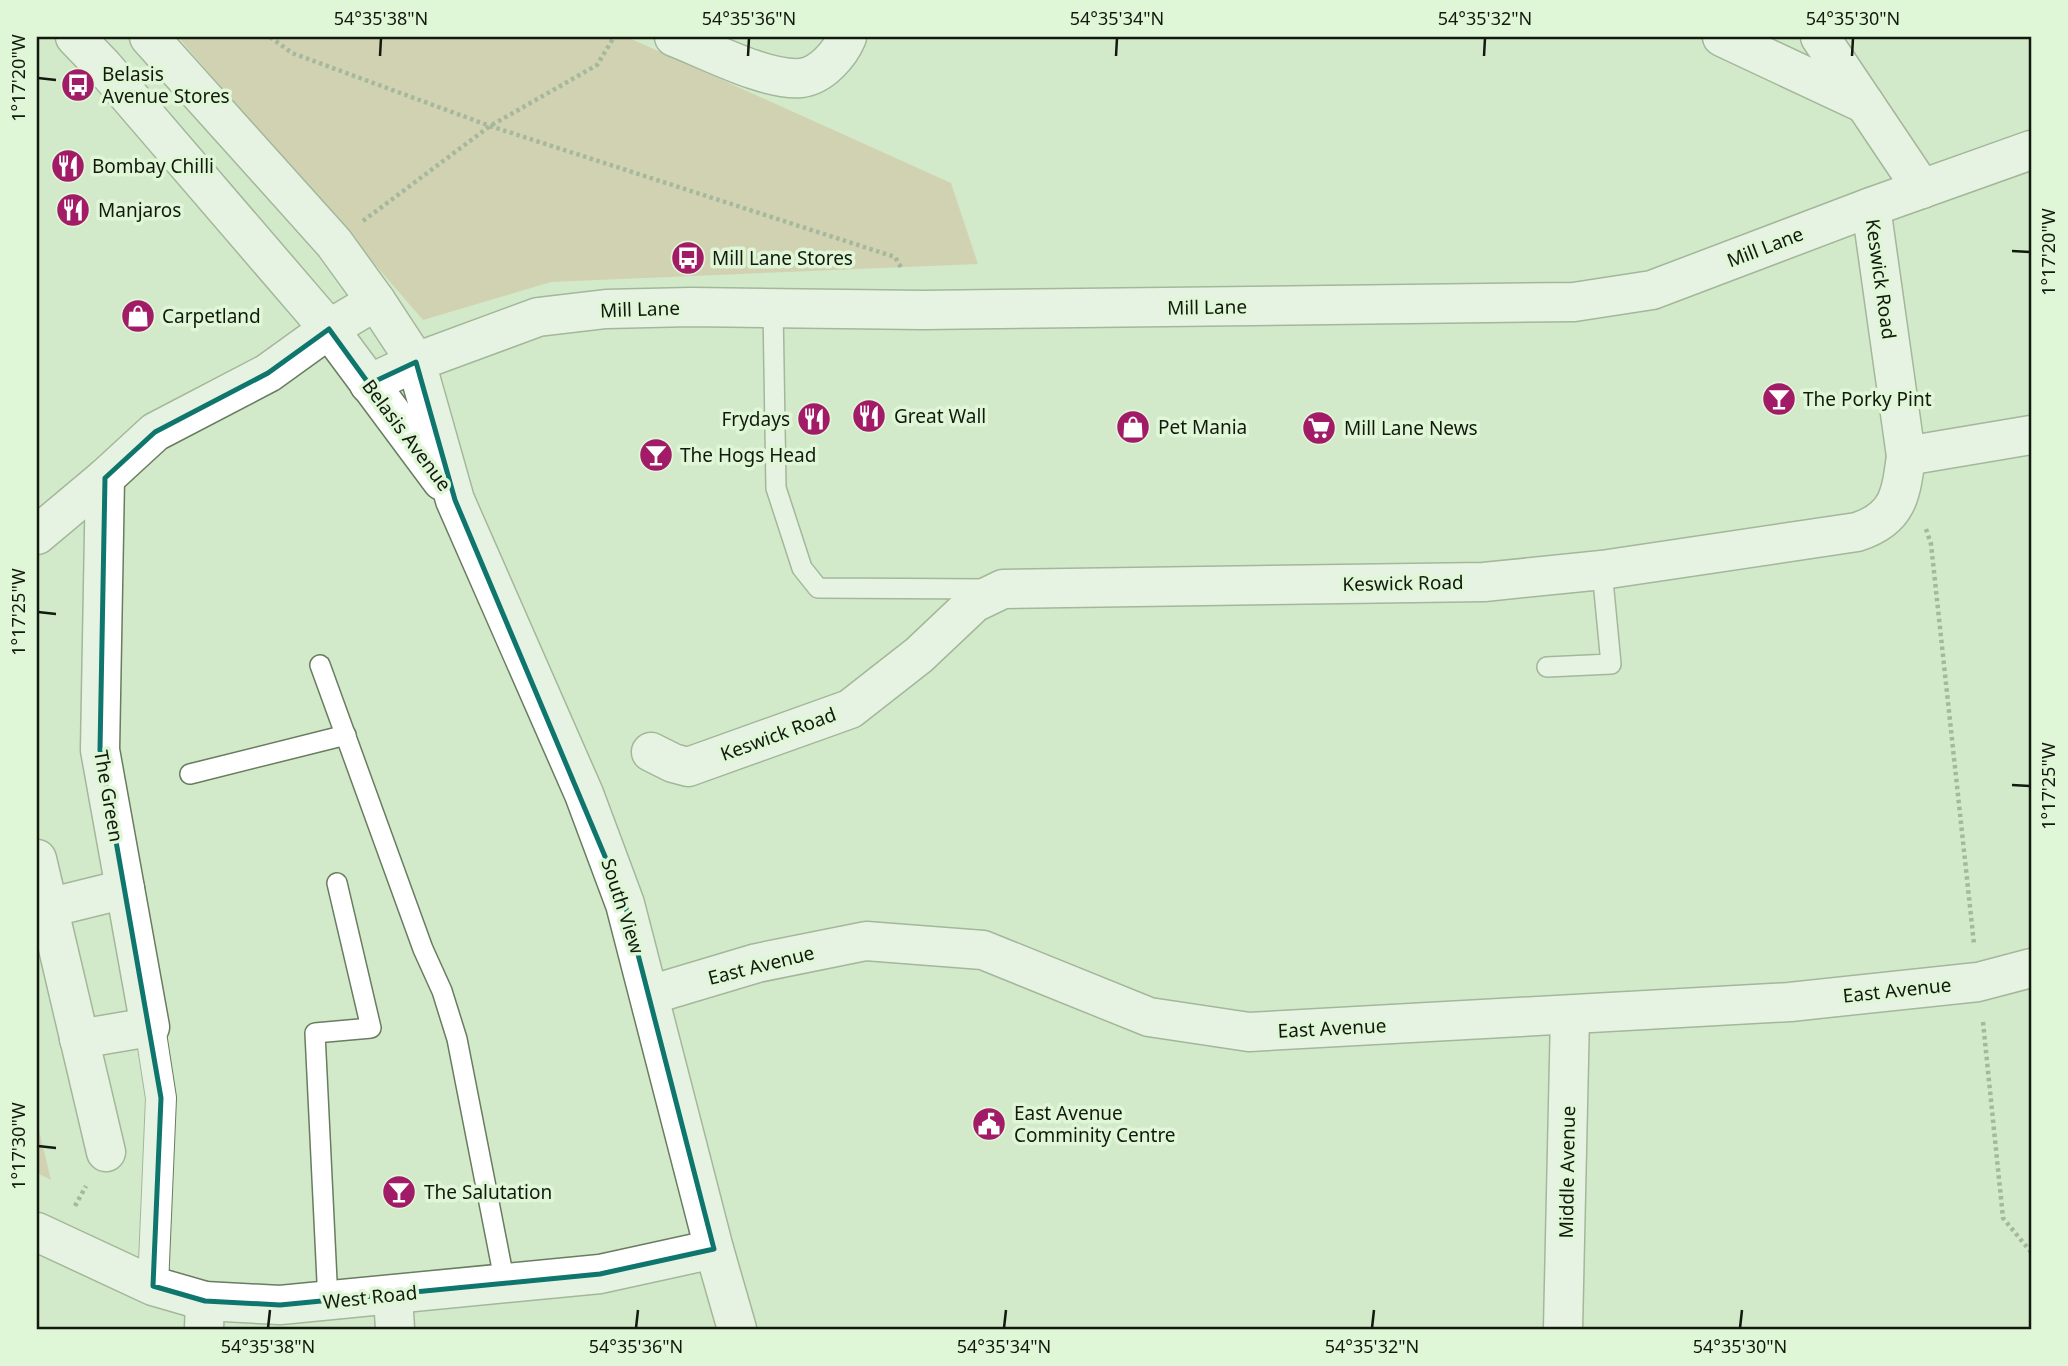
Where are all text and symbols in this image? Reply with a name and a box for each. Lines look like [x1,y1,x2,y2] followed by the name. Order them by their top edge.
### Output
[334,6,428,30] text: 54°35'38"N
[702,6,796,30] text: 54°35'36"N
[1070,6,1164,30] text: 54°35'34"N
[1438,6,1532,30] text: 54°35'32"N
[1806,6,1900,30] text: 54°35'30"N
[6,34,30,122] text: 1°17'20"W
[102,61,230,109] place label: Belasis Avenue Stores
[59,66,97,104] bus stop icon: Belasis Avenue Stores
[49,147,87,185] restaurant icon: Bombay Chilli
[92,153,214,179] place label: Bombay Chilli
[54,191,92,229] restaurant icon: Manjaros
[98,197,181,223] place label: Manjaros
[2036,208,2060,296] text: 1°17'20"W
[1860,217,1902,341] street label: Keswick Road
[1723,221,1807,273] street label: Mill Lane
[669,239,707,277] bus stop icon: Mill Lane Stores
[712,245,853,271] place label: Mill Lane Stores
[1167,293,1247,321] street label: Mill Lane
[600,295,680,323] street label: Mill Lane
[119,297,157,335] shop icon: Carpetland
[162,303,261,329] place label: Carpetland
[356,374,458,496] street label: Belasis Avenue
[1760,380,1798,418] bar icon: The Porky Pint
[1803,386,1932,412] place label: The Porky Pint
[850,397,888,435] restaurant icon: Great Wall
[795,400,833,438] restaurant icon: Frydays
[894,403,986,429] place label: Great Wall
[721,406,790,432] place label: Frydays
[1114,408,1152,446] shop icon: Pet Mania
[1300,409,1338,447] supermarket icon: Mill Lane News
[1158,414,1247,440] place label: Pet Mania
[1344,415,1478,441] place label: Mill Lane News
[637,436,675,474] bar icon: The Hogs Head
[680,442,816,468] place label: The Hogs Head
[6,568,30,656] text: 1°17'25"W
[1342,569,1464,597] street label: Keswick Road
[717,701,839,767] street label: Keswick Road
[2036,742,2060,830] text: 1°17'25"W
[88,748,130,844] street label: The Green
[595,855,651,957] street label: South View
[705,939,817,991] street label: East Avenue
[1842,971,1952,1009] street label: East Avenue
[1277,1012,1387,1044] street label: East Avenue
[1014,1100,1176,1148] place label: East Avenue Comminity Centre
[6,1102,30,1190] text: 1°17'30"W
[970,1105,1008,1143] public building icon: East Avenue Comminity Centre
[1553,1105,1581,1239] street label: Middle Avenue
[380,1173,418,1211] bar icon: The Salutation
[424,1179,552,1205] place label: The Salutation
[322,1279,418,1315] street label: West Road
[221,1334,315,1358] text: 54°35'38"N
[589,1334,683,1358] text: 54°35'36"N
[957,1334,1051,1358] text: 54°35'34"N
[1325,1334,1419,1358] text: 54°35'32"N
[1693,1334,1787,1358] text: 54°35'30"N

